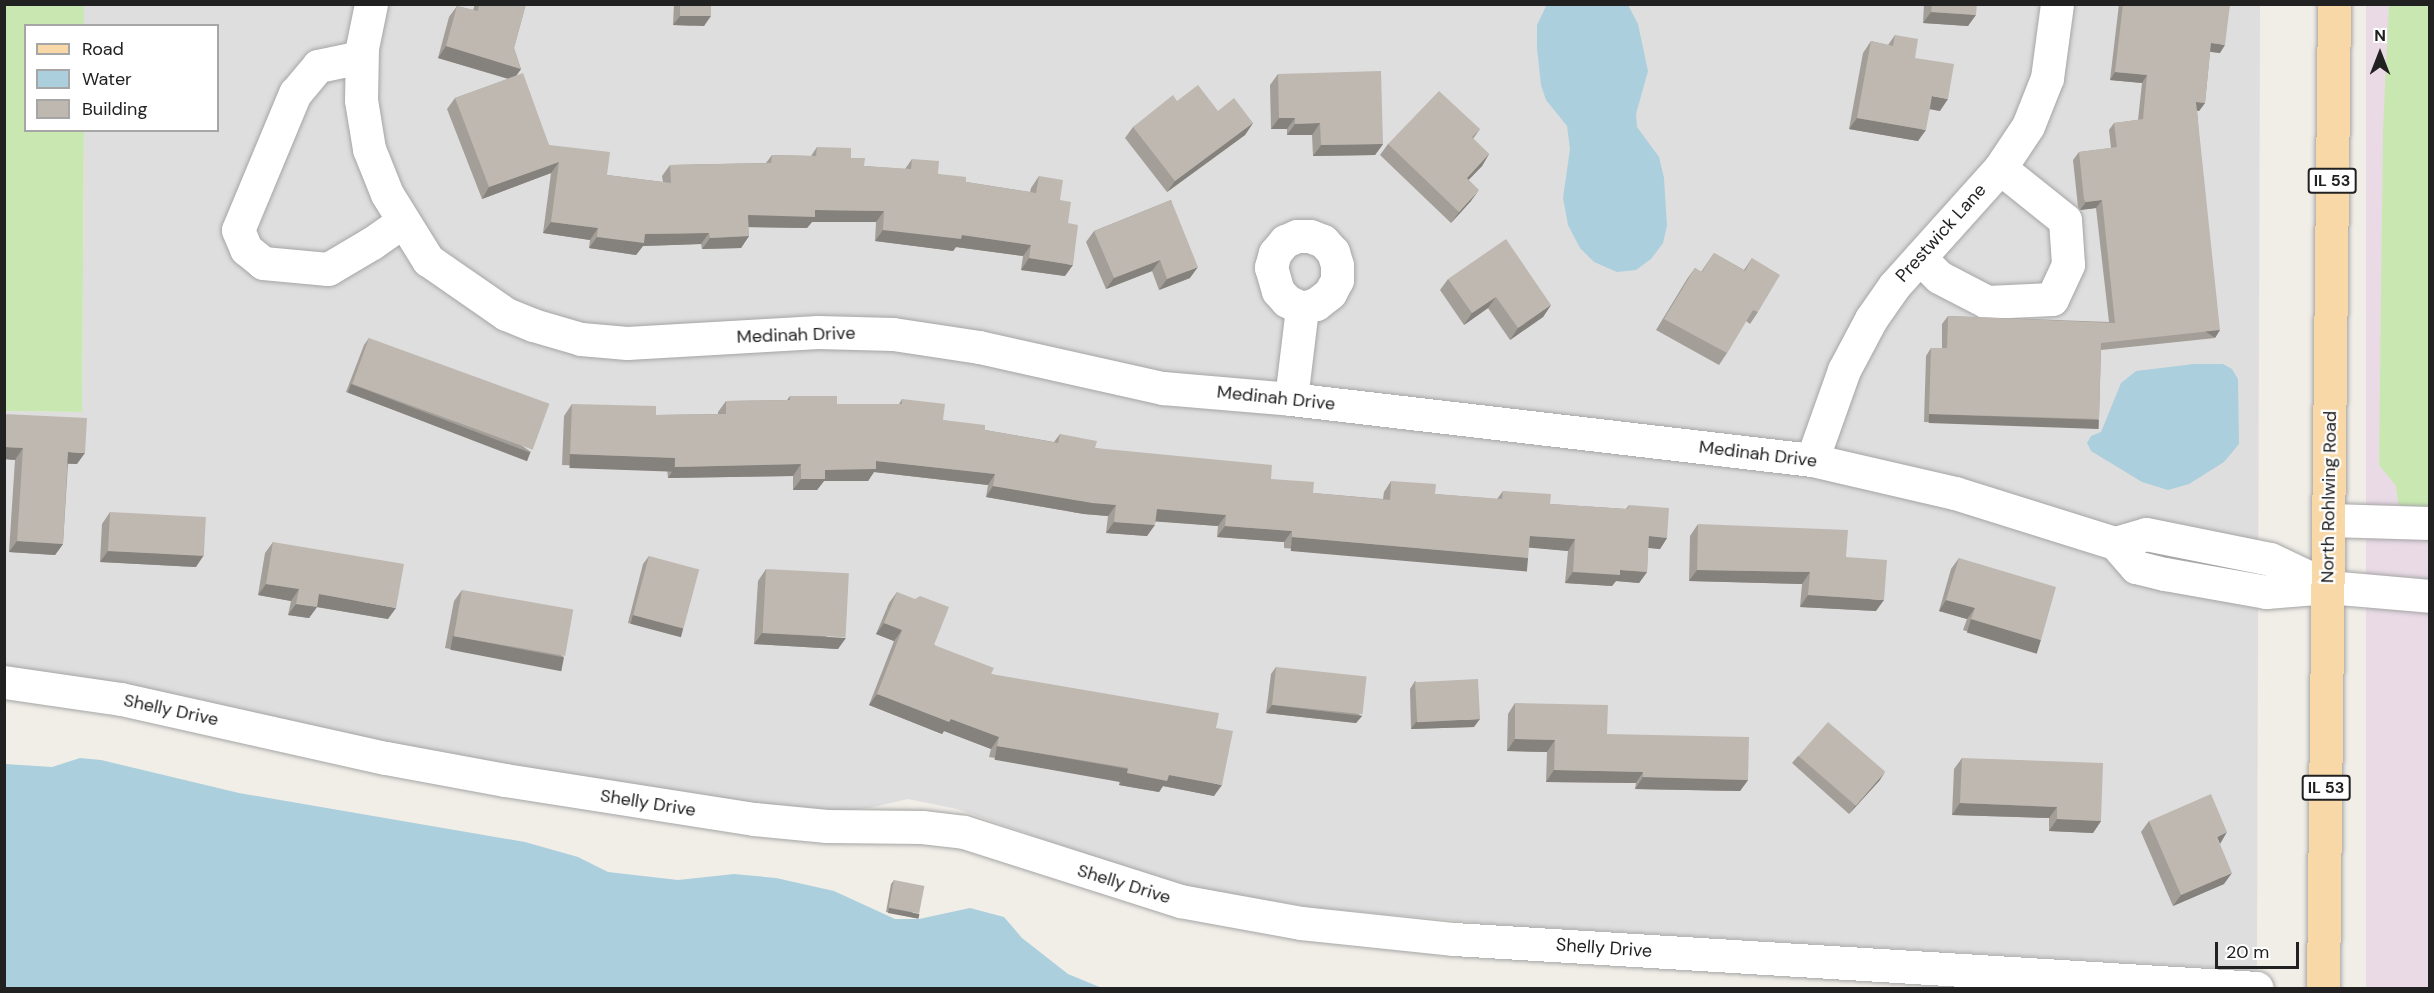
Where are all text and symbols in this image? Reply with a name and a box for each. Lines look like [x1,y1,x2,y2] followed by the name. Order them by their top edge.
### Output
[24,24,219,132] legend
[2350,24,2410,84] north arrow
[2374,25,2386,46] text: N
[82,37,124,61] text: Road
[82,67,132,91] text: Water
[82,97,147,121] text: Building
[2306,168,2358,194] road number: IL 53
[1891,179,1991,287] street label: Prestwick Lane
[736,322,856,348] street label: Medinah Drive
[1216,381,1336,415] street label: Medinah Drive
[2317,411,2341,583] street label: North Rohlwing Road
[1698,436,1818,472] street label: Medinah Drive
[122,689,220,731] street label: Shelly Drive
[2300,775,2352,801] road number: IL 53
[599,785,697,821] street label: Shelly Drive
[1075,860,1173,908] street label: Shelly Drive
[2218,930,2302,968] scale bar
[1555,934,1653,962] street label: Shelly Drive
[2226,940,2269,964] text: 20 m

